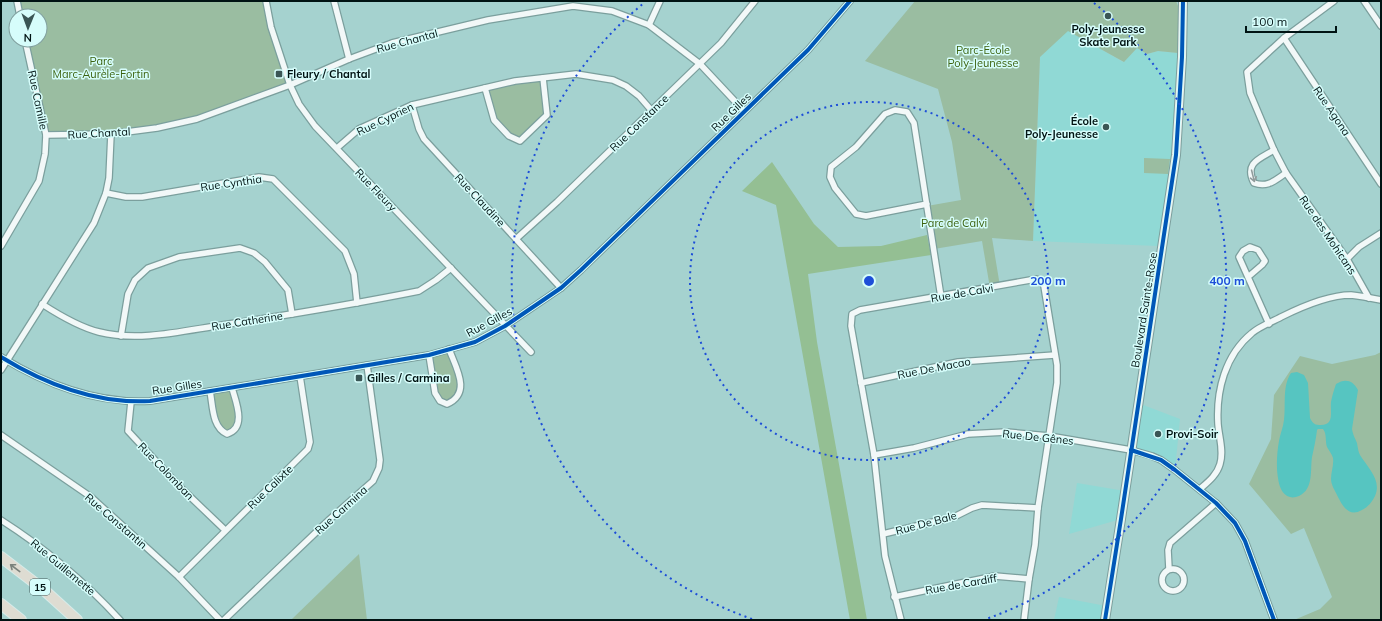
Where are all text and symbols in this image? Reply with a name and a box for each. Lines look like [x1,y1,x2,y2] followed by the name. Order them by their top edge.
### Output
[8,8,48,48] north arrow
[1246,8,1336,34] scale bar
[1103,11,1113,21] marker: Poly-Jeunesse Skate Park
[1252,14,1287,29] text: 100 m
[1072,22,1145,49] place label: Poly-Jeunesse Skate Park
[375,26,439,56] street label: Rue Chantal
[24,31,32,45] text: N
[947,43,1019,70] park label: Parc-École Poly-Jeunesse
[52,54,150,81] park label: Parc Marc-Aurèle-Fortin
[287,67,370,81] place label: Fleury / Chantal
[25,69,51,131] street label: Rue Camille
[274,69,284,79] marker: Fleury / Chantal
[1310,84,1354,138] street label: Rue Agona
[708,90,754,134] street label: Rue Gilles
[607,91,671,155] street label: Rue Constance
[354,99,416,139] street label: Rue Cyprien
[1025,114,1098,141] place label: École Poly-Jeunesse
[1101,122,1111,132] marker: École Poly-Jeunesse
[67,124,131,142] street label: Rue Chantal
[352,166,400,214] street label: Rue Fleury
[1249,170,1257,183] one-way arrow
[452,171,508,229] street label: Rue Claudine
[199,172,263,194] street label: Rue Cynthia
[1296,193,1360,277] street label: Rue des Mohicans
[921,216,987,230] park label: Parc de Calvi
[1128,251,1160,369] street label: Boulevard Sainte-Rose
[1030,273,1066,288] text: 200 m
[1209,273,1245,288] text: 400 m
[862,274,876,288] centre of rings
[930,281,994,305] street label: Rue de Calvi
[464,304,514,340] street label: Rue Gilles
[210,308,284,334] street label: Rue Catherine
[896,354,972,382] street label: Rue De Macao
[367,371,450,385] place label: Gilles / Carmina
[354,373,364,383] marker: Gilles / Carmina
[151,376,203,398] street label: Rue Gilles
[1002,426,1074,448] street label: Rue De Gênes
[1166,427,1219,441] place label: Provi-Soir
[1153,429,1163,439] marker: Provi-Soir
[135,439,197,503] street label: Rue Colomban
[244,462,296,512] street label: Rue Calixte
[312,483,370,537] street label: Rue Carmina
[82,490,150,552] street label: Rue Constantin
[894,508,958,538] street label: Rue De Bale
[28,536,98,598] street label: Rue Guillemette
[10,564,21,572] one-way arrow
[924,571,998,597] street label: Rue de Cardiff
[30,579,50,595] road number: 15

